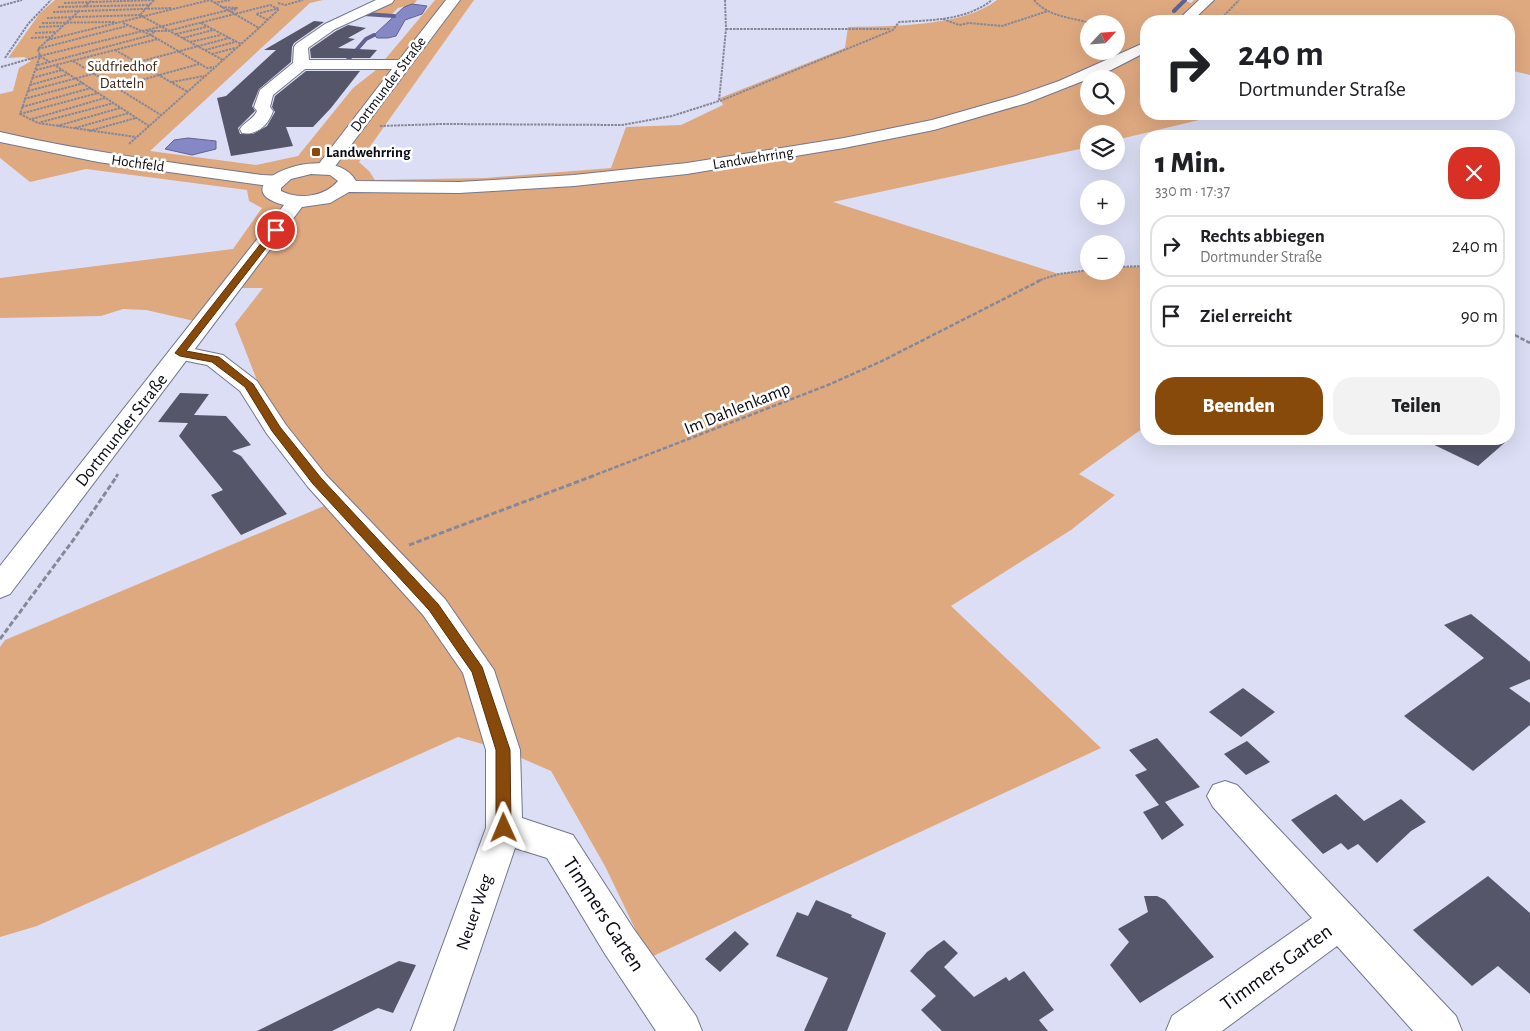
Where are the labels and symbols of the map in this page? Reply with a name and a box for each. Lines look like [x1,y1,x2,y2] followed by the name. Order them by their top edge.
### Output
[1080,15,1125,60] north arrow
[348,34,429,135] street label: Dortmunder Straße
[87,59,158,91] park label: Südfriedhof Datteln
[326,145,411,160] place label: Landwehrring
[712,145,795,172] street label: Landwehrring
[310,146,322,158] marker: Landwehrring
[110,152,166,175] street label: Hochfeld
[255,209,297,251] pin
[72,371,171,490] street label: Dortmunder Straße
[682,379,793,438] street label: Im Dahlenkamp
[477,801,529,853] position arrow
[559,853,648,975] street label: Timmers Garten
[454,872,496,952] street label: Neuer Weg
[1217,920,1336,1015] street label: Timmers Garten

